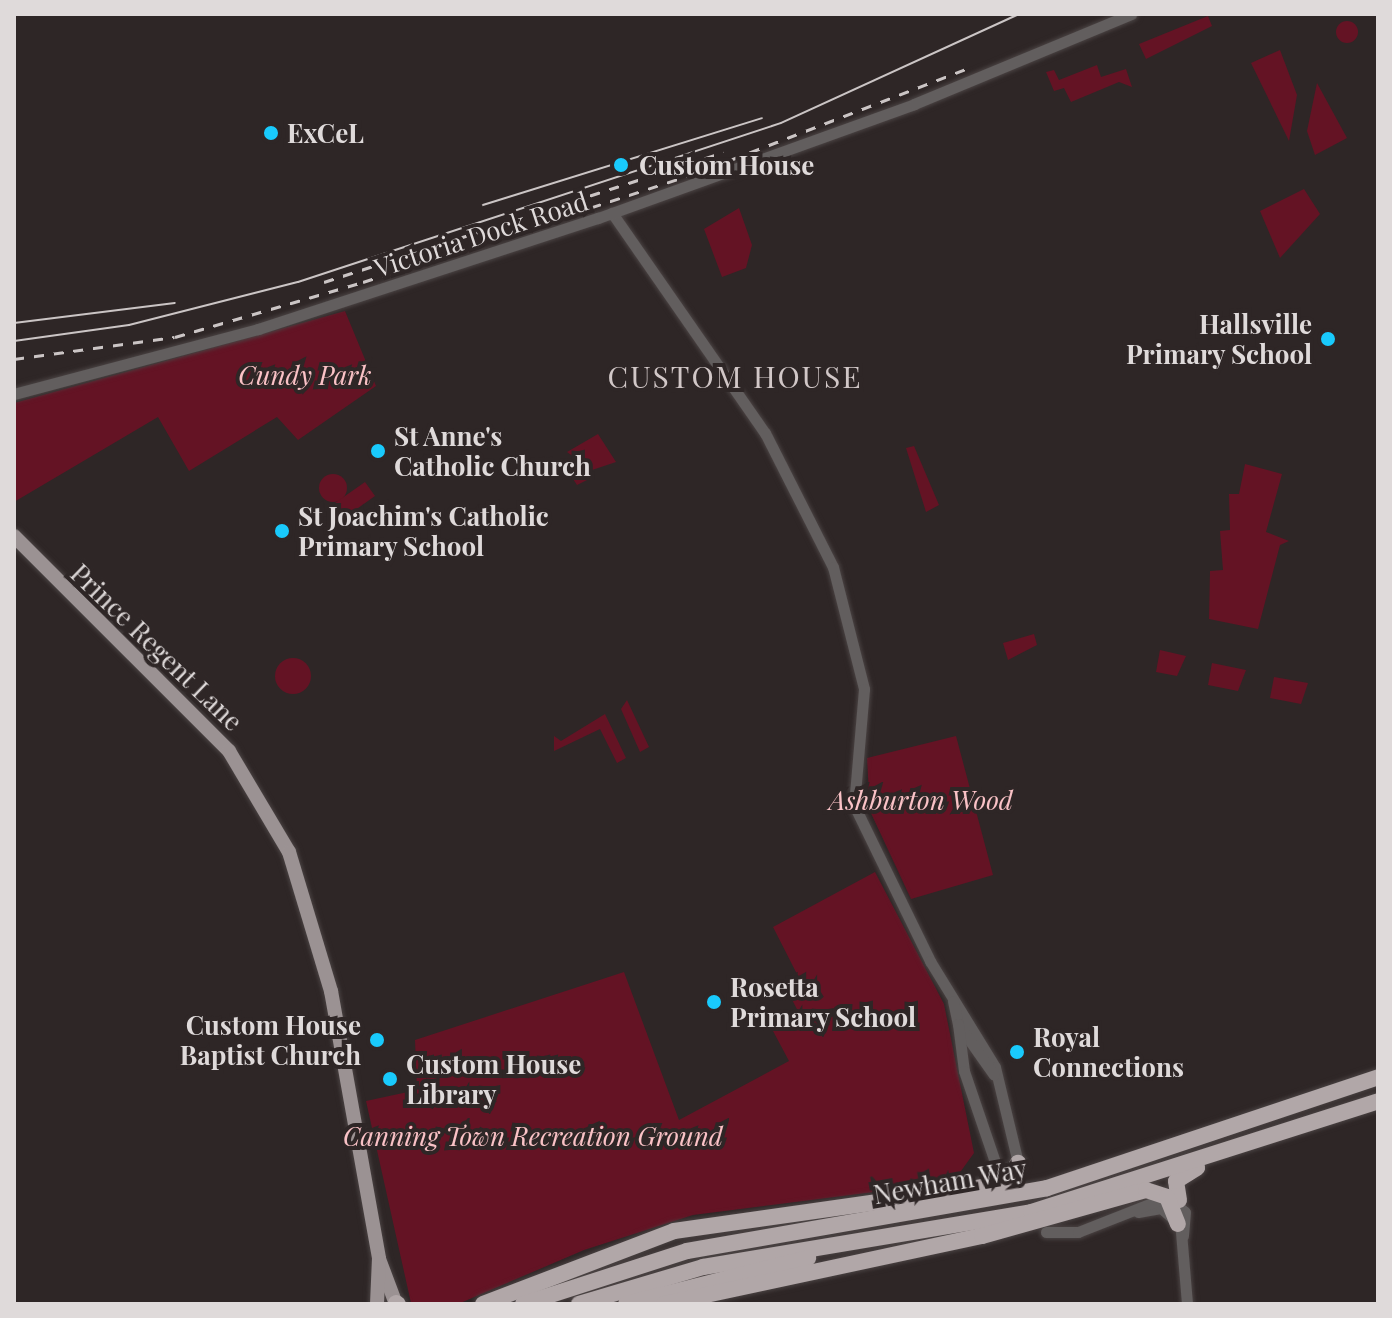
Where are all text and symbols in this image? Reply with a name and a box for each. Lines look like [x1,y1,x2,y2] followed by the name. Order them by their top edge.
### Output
[287,117,364,149] place label: ExCeL
[262,124,280,142] marker: ExCeL
[639,149,814,181] place label: Custom House
[610,154,632,176] marker: Custom House
[370,185,592,283] street label: Victoria Dock Road
[1125,308,1312,370] place label: Hallsville Primary School
[1319,330,1337,348] marker: Hallsville Primary School
[608,358,862,394] district label: CUSTOM HOUSE
[238,359,372,391] park label: Cundy Park
[394,420,591,482] place label: St Anne's Catholic Church
[369,442,387,460] marker: St Anne's Catholic Church
[298,500,549,562] place label: St Joachim's Catholic Primary School
[273,522,291,540] marker: St Joachim's Catholic Primary School
[65,557,249,737] street label: Prince Regent Lane
[829,784,1013,816] park label: Ashburton Wood
[730,971,917,1032] place label: Rosetta Primary School
[705,993,723,1011] marker: Rosetta Primary School
[180,1009,361,1070] place label: Custom House Baptist Church
[1033,1021,1184,1082] place label: Royal Connections
[368,1031,386,1049] marker: Custom House Baptist Church
[1008,1043,1026,1061] marker: Royal Connections
[406,1048,581,1110] place label: Custom House Library
[381,1070,399,1088] marker: Custom House Library
[343,1120,723,1152] park label: Canning Town Recreation Ground
[870,1152,1030,1210] street label: Newham Way

